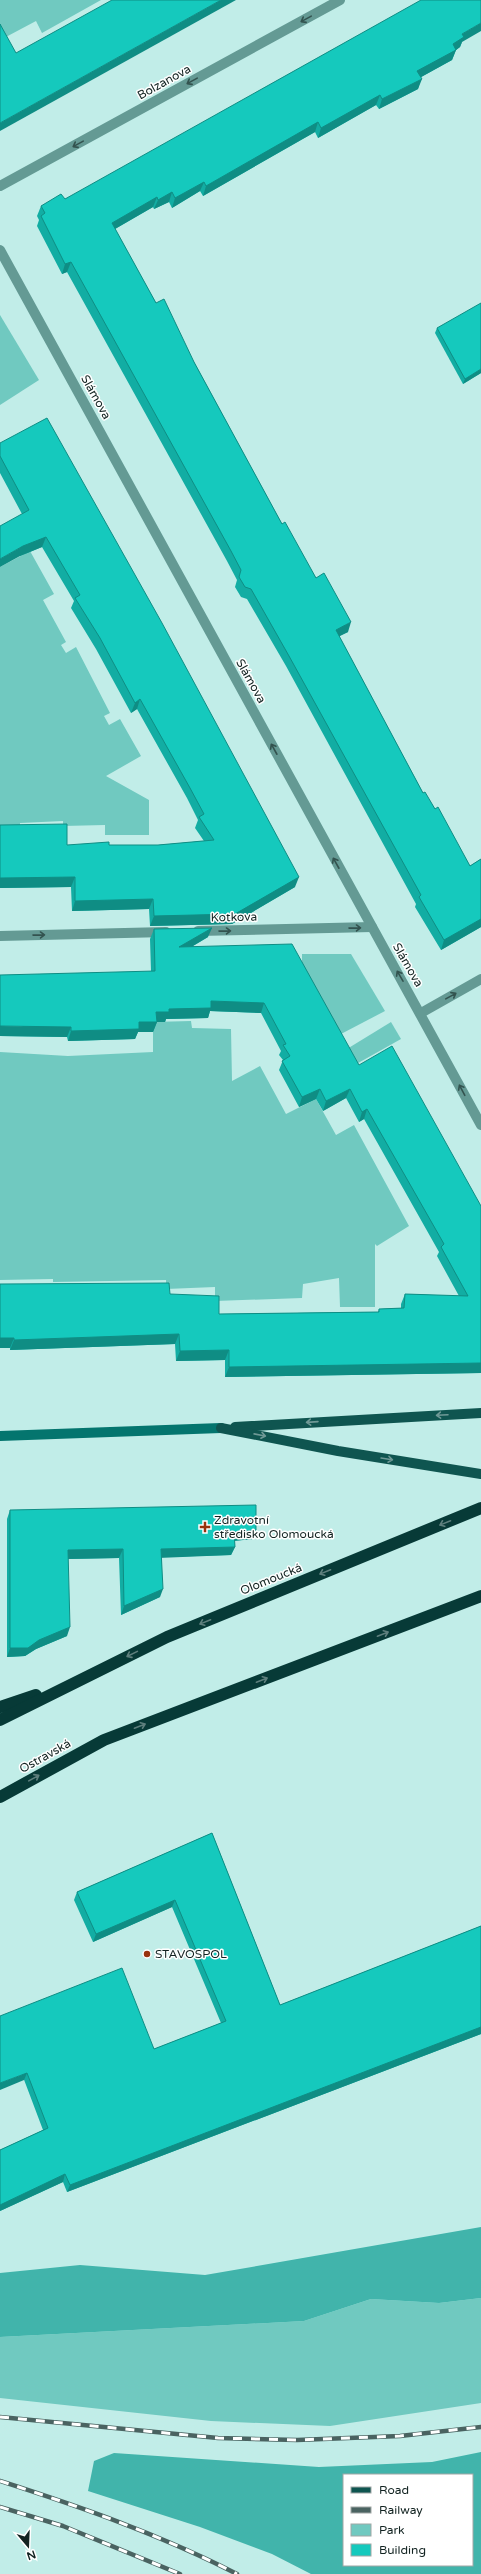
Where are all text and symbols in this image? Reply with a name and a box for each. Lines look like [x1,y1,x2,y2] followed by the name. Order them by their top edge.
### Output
[300,15,312,23] one-way arrow
[135,62,193,102] street label: Bolzanova
[186,78,198,86] one-way arrow
[72,140,84,148] one-way arrow
[78,372,114,422] street label: Slámova
[233,656,269,706] street label: Slámova
[269,743,277,755] one-way arrow
[332,857,340,869] one-way arrow
[211,910,257,924] street label: Kotkova
[348,924,361,932] one-way arrow
[218,927,231,934] one-way arrow
[32,931,45,939] one-way arrow
[390,941,426,989] street label: Slámova
[395,970,403,982] one-way arrow
[445,992,457,1000] one-way arrow
[458,1084,466,1096] one-way arrow
[436,1411,449,1418] one-way arrow
[306,1418,319,1425] one-way arrow
[253,1432,266,1440] one-way arrow
[380,1455,393,1463] one-way arrow
[214,1513,334,1541] place label: Zdravotní středisko Olomoucká
[439,1519,451,1527] one-way arrow
[199,1521,211,1533] marker: Zdravotní středisko Olomoucká
[238,1560,304,1598] street label: Olomoucká
[319,1569,331,1577] one-way arrow
[199,1619,211,1626] one-way arrow
[377,1629,389,1637] one-way arrow
[126,1651,138,1658] one-way arrow
[255,1675,267,1683] one-way arrow
[134,1721,146,1729] one-way arrow
[17,1736,73,1776] street label: Ostravská
[28,1774,40,1781] one-way arrow
[155,1947,227,1961] place label: STAVOSPOL
[142,1949,152,1959] marker: STAVOSPOL
[343,2474,473,2566] legend
[379,2483,409,2497] text: Road
[379,2503,423,2517] text: Railway
[379,2523,405,2537] text: Park
[8,2526,48,2566] north arrow
[379,2543,426,2557] text: Building
[25,2547,37,2563] text: N

